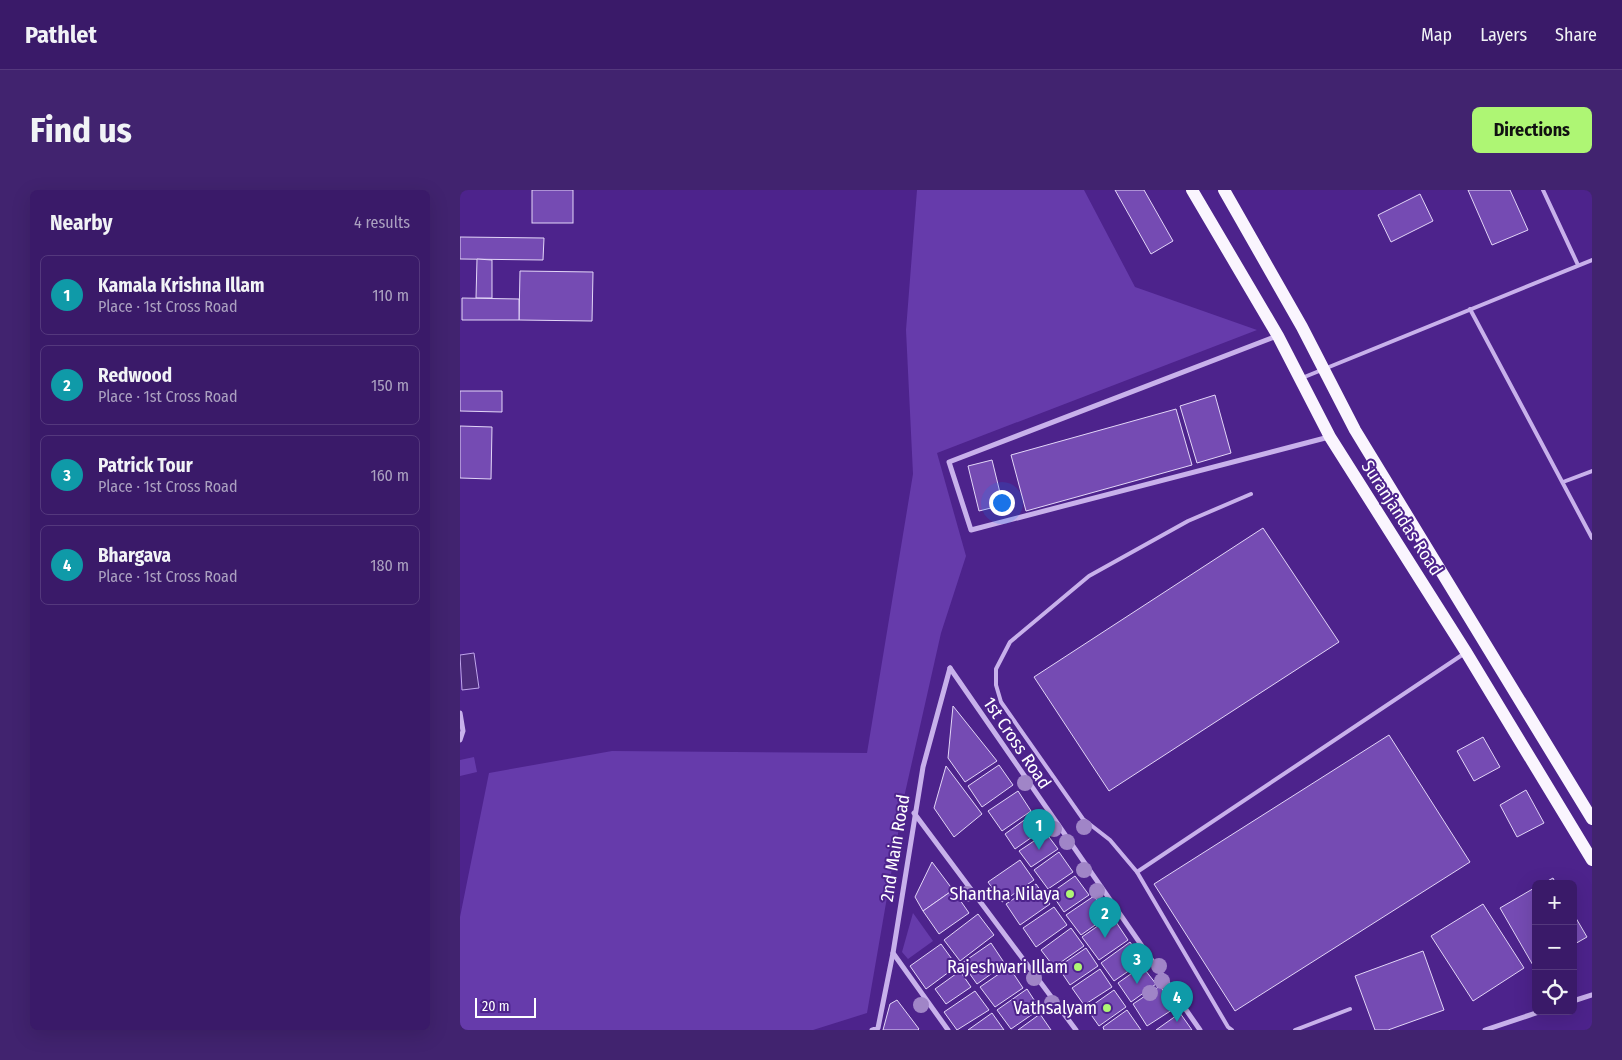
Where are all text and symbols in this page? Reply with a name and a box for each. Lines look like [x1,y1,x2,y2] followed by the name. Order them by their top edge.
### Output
[25,21,97,49] text: Pathlet
[1421,24,1452,46] text: Map
[1480,24,1527,46] text: Layers
[1555,24,1597,46] text: Share
[1472,107,1592,153] button: Directions
[30,109,132,151] text: Find us
[50,210,112,236] text: Nearby
[354,213,410,232] text: 4 results
[98,274,264,297] text: Kamala Krishna Illam
[64,286,70,305] text: 1
[372,286,409,305] text: 110 m
[98,297,238,316] text: Place · 1st Cross Road
[98,364,172,387] text: Redwood
[63,376,71,395] text: 2
[371,376,409,395] text: 150 m
[98,387,238,406] text: Place · 1st Cross Road
[98,454,193,477] text: Patrick Tour
[1357,456,1447,580] street label: Suranjandas Road
[63,466,71,485] text: 3
[370,466,409,485] text: 160 m
[98,477,238,496] text: Place · 1st Cross Road
[989,490,1015,516] your location
[98,544,171,567] text: Bhargava
[63,556,71,575] text: 4
[370,556,409,575] text: 180 m
[98,567,238,586] text: Place · 1st Cross Road
[978,693,1056,793] street label: 1st Cross Road
[876,793,914,903] street label: 2nd Main Road
[1023,809,1055,850] pin: 1
[1532,880,1577,1015] map controls
[1532,880,1577,925] button: +
[950,883,1060,905] place label: Shantha Nilaya
[1064,888,1076,900] marker: Shantha Nilaya
[1089,897,1121,938] pin: 2
[1532,925,1577,970] button: −
[1121,943,1153,984] pin: 3
[947,956,1068,978] place label: Rajeshwari Illam
[1072,961,1084,973] marker: Rajeshwari Illam
[1532,970,1577,1015] button: locate
[1161,981,1193,1022] pin: 4
[475,995,536,1018] scale bar
[1013,997,1097,1019] place label: Vathsalyam
[482,998,510,1015] text: 20 m
[1101,1002,1113,1014] marker: Vathsalyam

